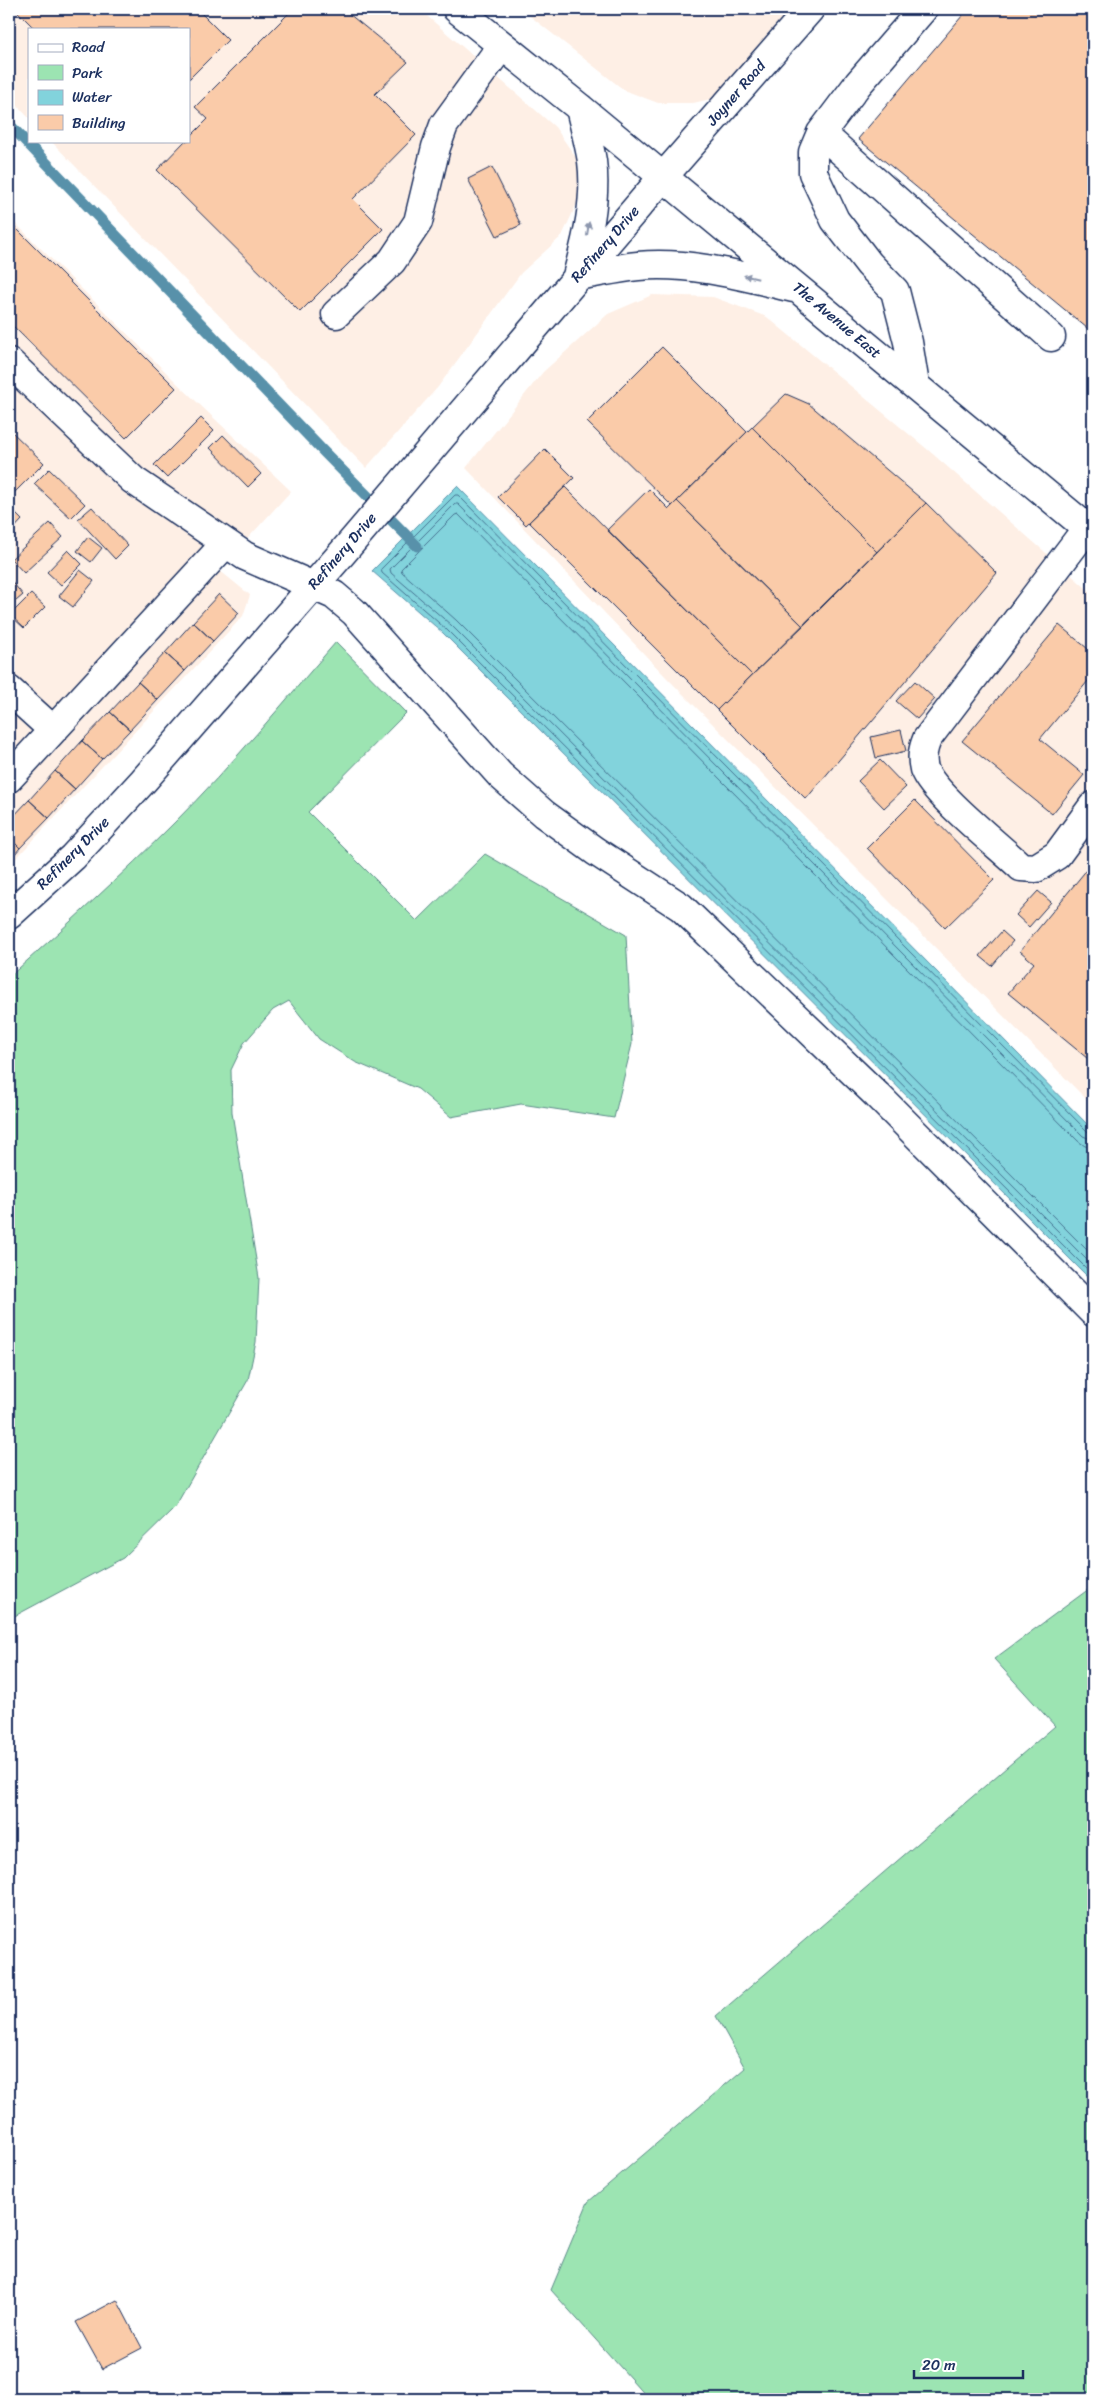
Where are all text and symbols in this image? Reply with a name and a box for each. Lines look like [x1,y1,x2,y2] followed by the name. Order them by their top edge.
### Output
[28,28,190,142] legend
[72,34,105,60] text: Road
[699,53,773,133] street label: Joyner Road
[72,60,103,86] text: Park
[72,84,112,110] text: Water
[72,110,126,136] text: Building
[564,199,646,289] street label: Refinery Drive
[585,221,593,237] one-way arrow
[744,273,759,281] one-way arrow
[787,275,888,365] street label: The Avenue East
[301,506,383,596] street label: Refinery Drive
[30,810,116,896] street label: Refinery Drive
[914,2348,1023,2380] scale bar
[922,2352,956,2378] text: 20 m

